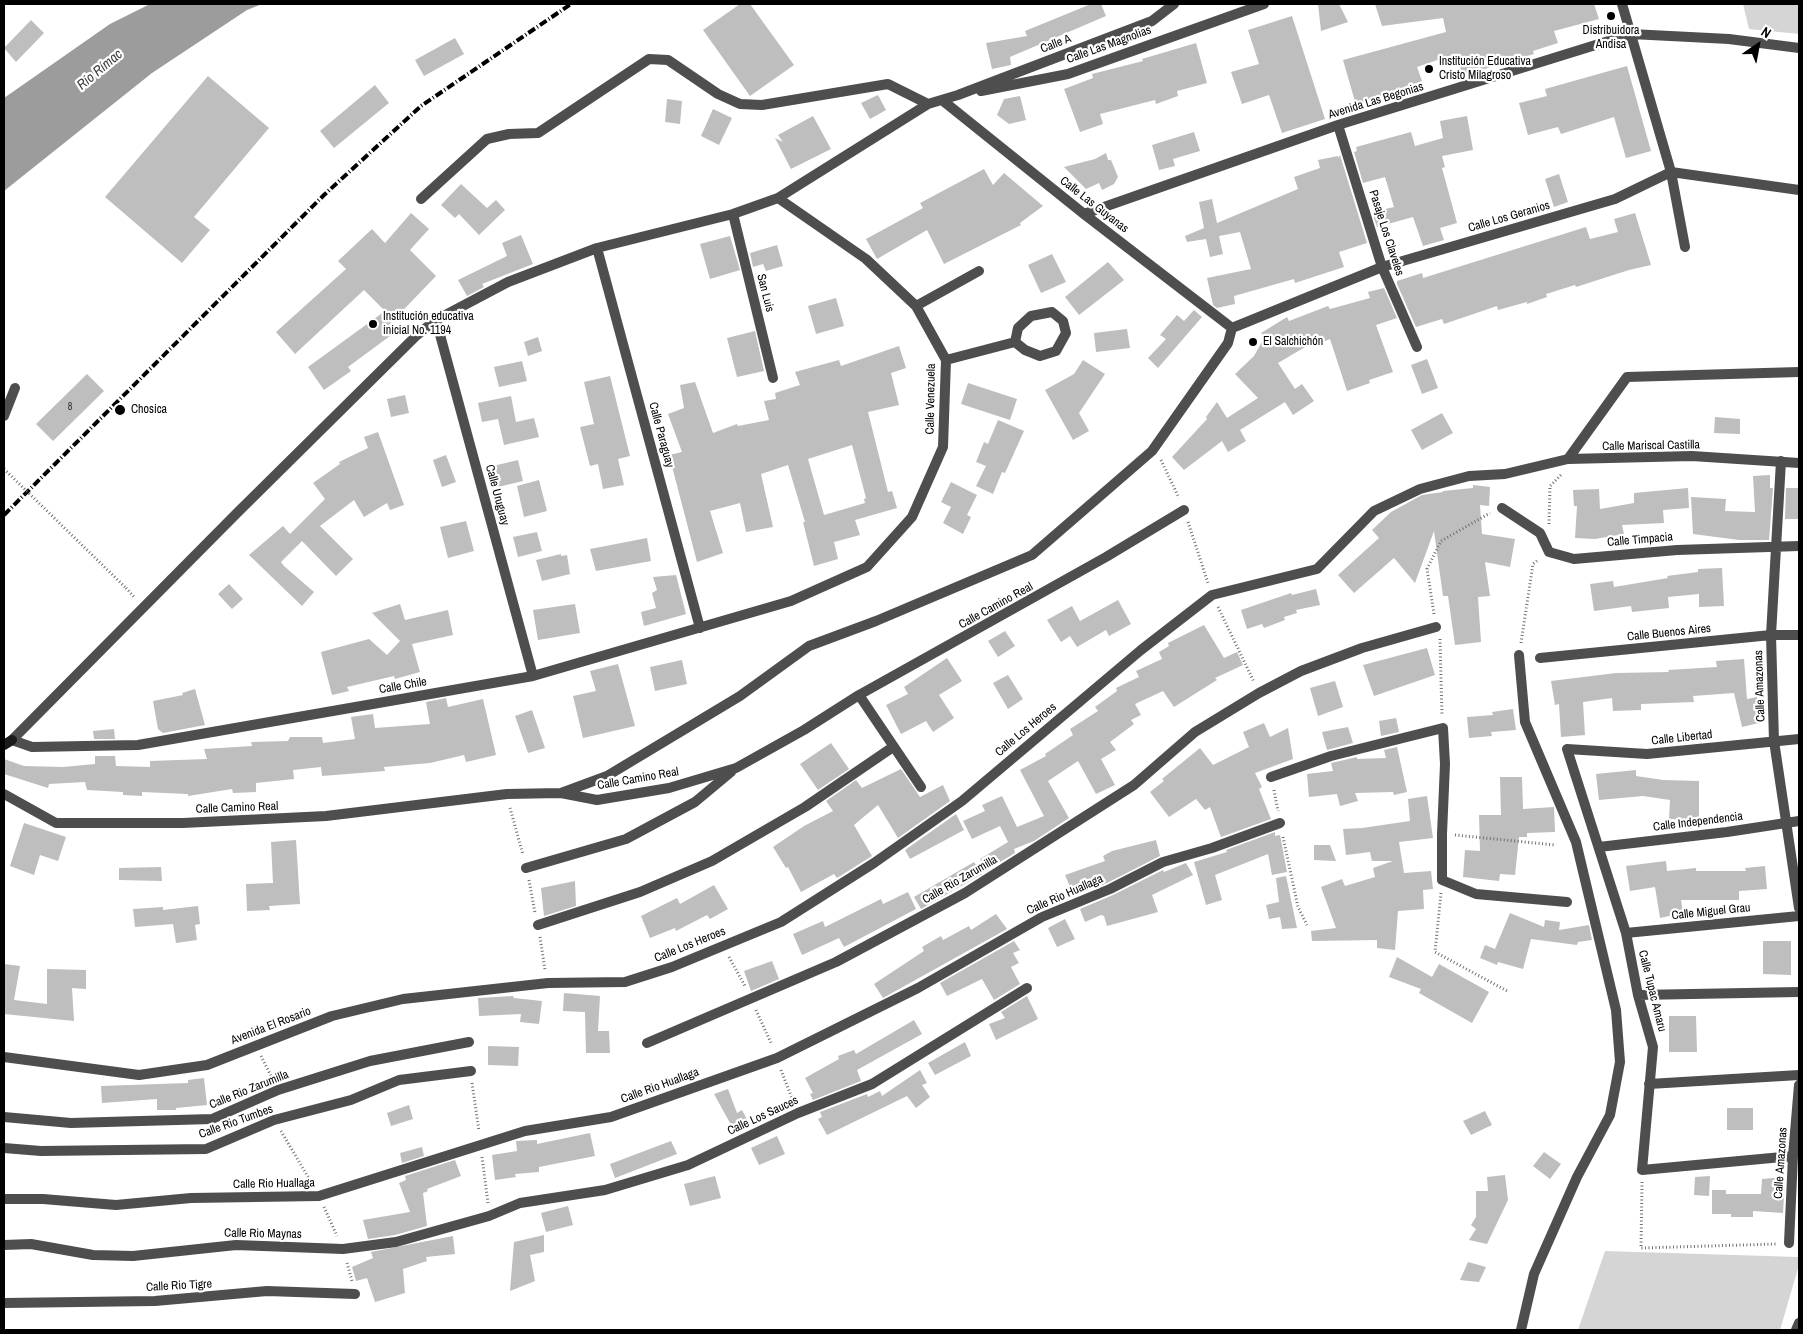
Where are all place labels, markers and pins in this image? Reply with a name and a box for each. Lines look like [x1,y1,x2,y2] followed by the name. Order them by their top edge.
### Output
[1605,10,1617,22] marker: Distribuidora Andisa
[1583,24,1639,52] place label: Distribuidora Andisa
[1439,55,1531,83] place label: Institución Educativa Cristo Milagroso
[1423,63,1435,75] marker: Institución Educativa Cristo Milagroso
[383,310,474,338] place label: Institución educativa inicial No. 1194
[367,318,379,330] marker: Institución educativa inicial No. 1194
[1263,335,1323,349] place label: El Salchichón
[1247,336,1259,348] marker: El Salchichón
[113,403,127,417] marker: Chosica
[131,403,167,417] place label: Chosica

